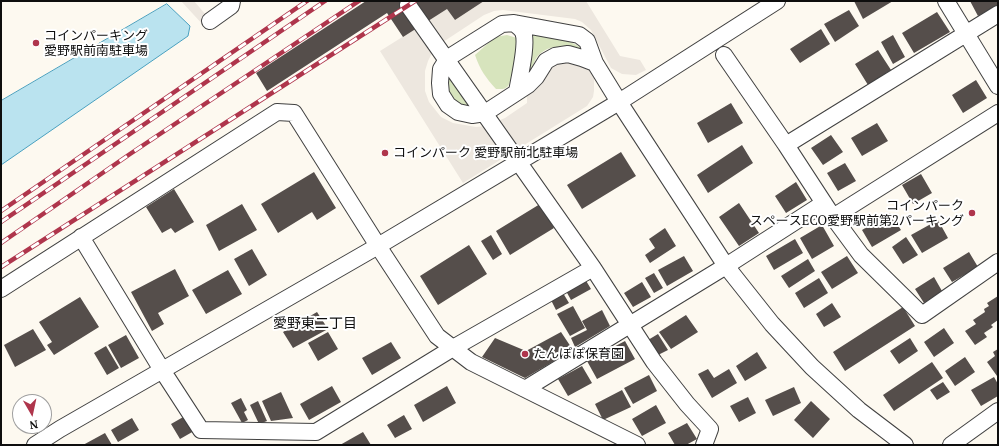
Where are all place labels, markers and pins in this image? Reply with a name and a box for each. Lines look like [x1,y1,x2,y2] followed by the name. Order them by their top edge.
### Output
[44,28,148,59] place label: コインパーキング 愛野駅前南駐車場
[31,38,41,48] marker: コインパーキング 愛野駅前南駐車場
[393,145,578,161] place label: コインパーク 愛野駅前北駐車場
[380,148,390,158] marker: コインパーク 愛野駅前北駐車場
[750,198,964,229] place label: コインパーク スペースECO愛野駅前第2パーキング
[967,208,977,218] marker: コインパーク スペースECO愛野駅前第2パーキング
[533,346,624,362] place label: たんぽぽ保育園
[520,349,530,359] marker: たんぽぽ保育園

